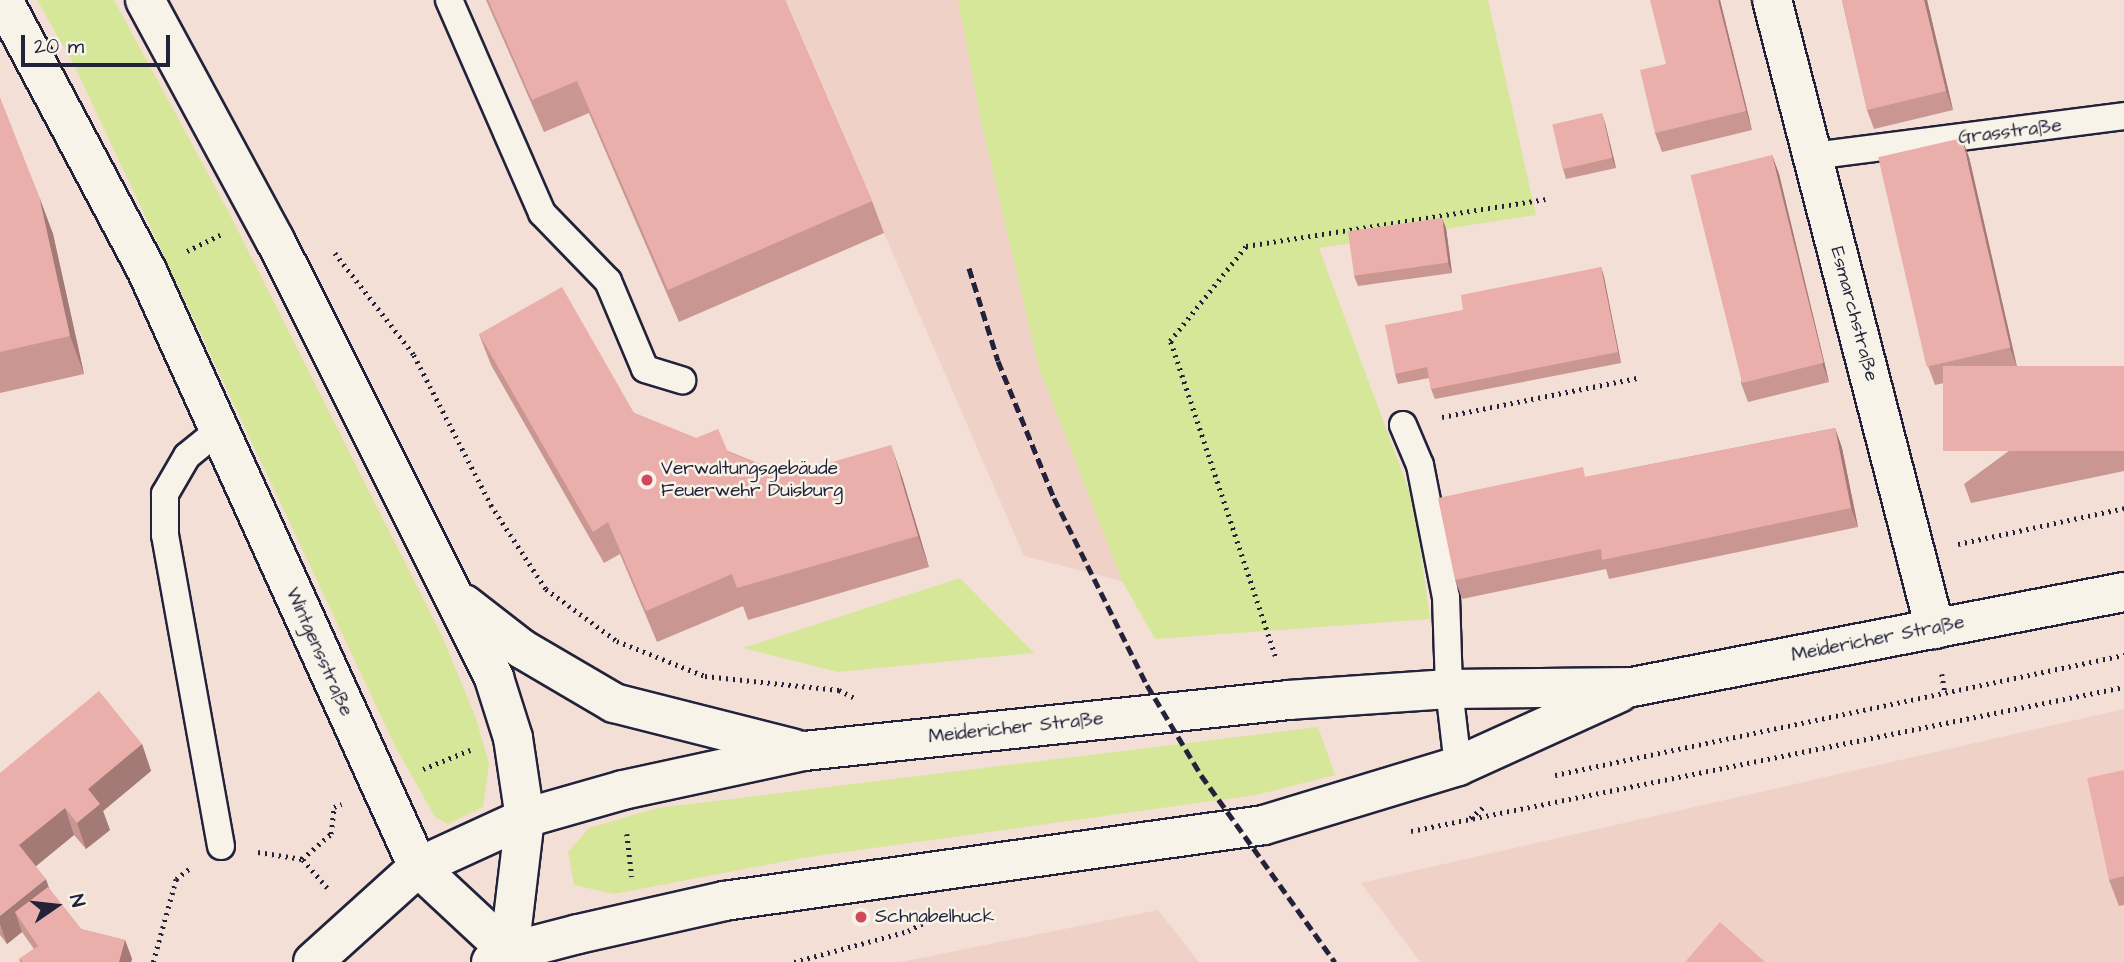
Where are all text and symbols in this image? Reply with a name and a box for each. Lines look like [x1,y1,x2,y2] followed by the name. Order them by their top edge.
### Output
[24,21,173,65] scale bar
[34,32,84,61] text: 20 m
[1957,114,2063,150] street label: Grasstraße
[1825,244,1883,384] street label: Esmarchstraße
[661,458,843,502] place label: Verwaltungsgebäude Feuerwehr Duisburg
[639,472,655,488] marker: Verwaltungsgebäude Feuerwehr Duisburg
[280,584,358,720] street label: Wintgensstraße
[1790,611,1966,667] street label: Meidericher Straße
[927,707,1105,749] street label: Meidericher Straße
[21,871,91,941] north arrow
[62,892,91,910] text: N
[875,906,994,928] place label: Schnabelhuck
[853,909,869,925] marker: Schnabelhuck

